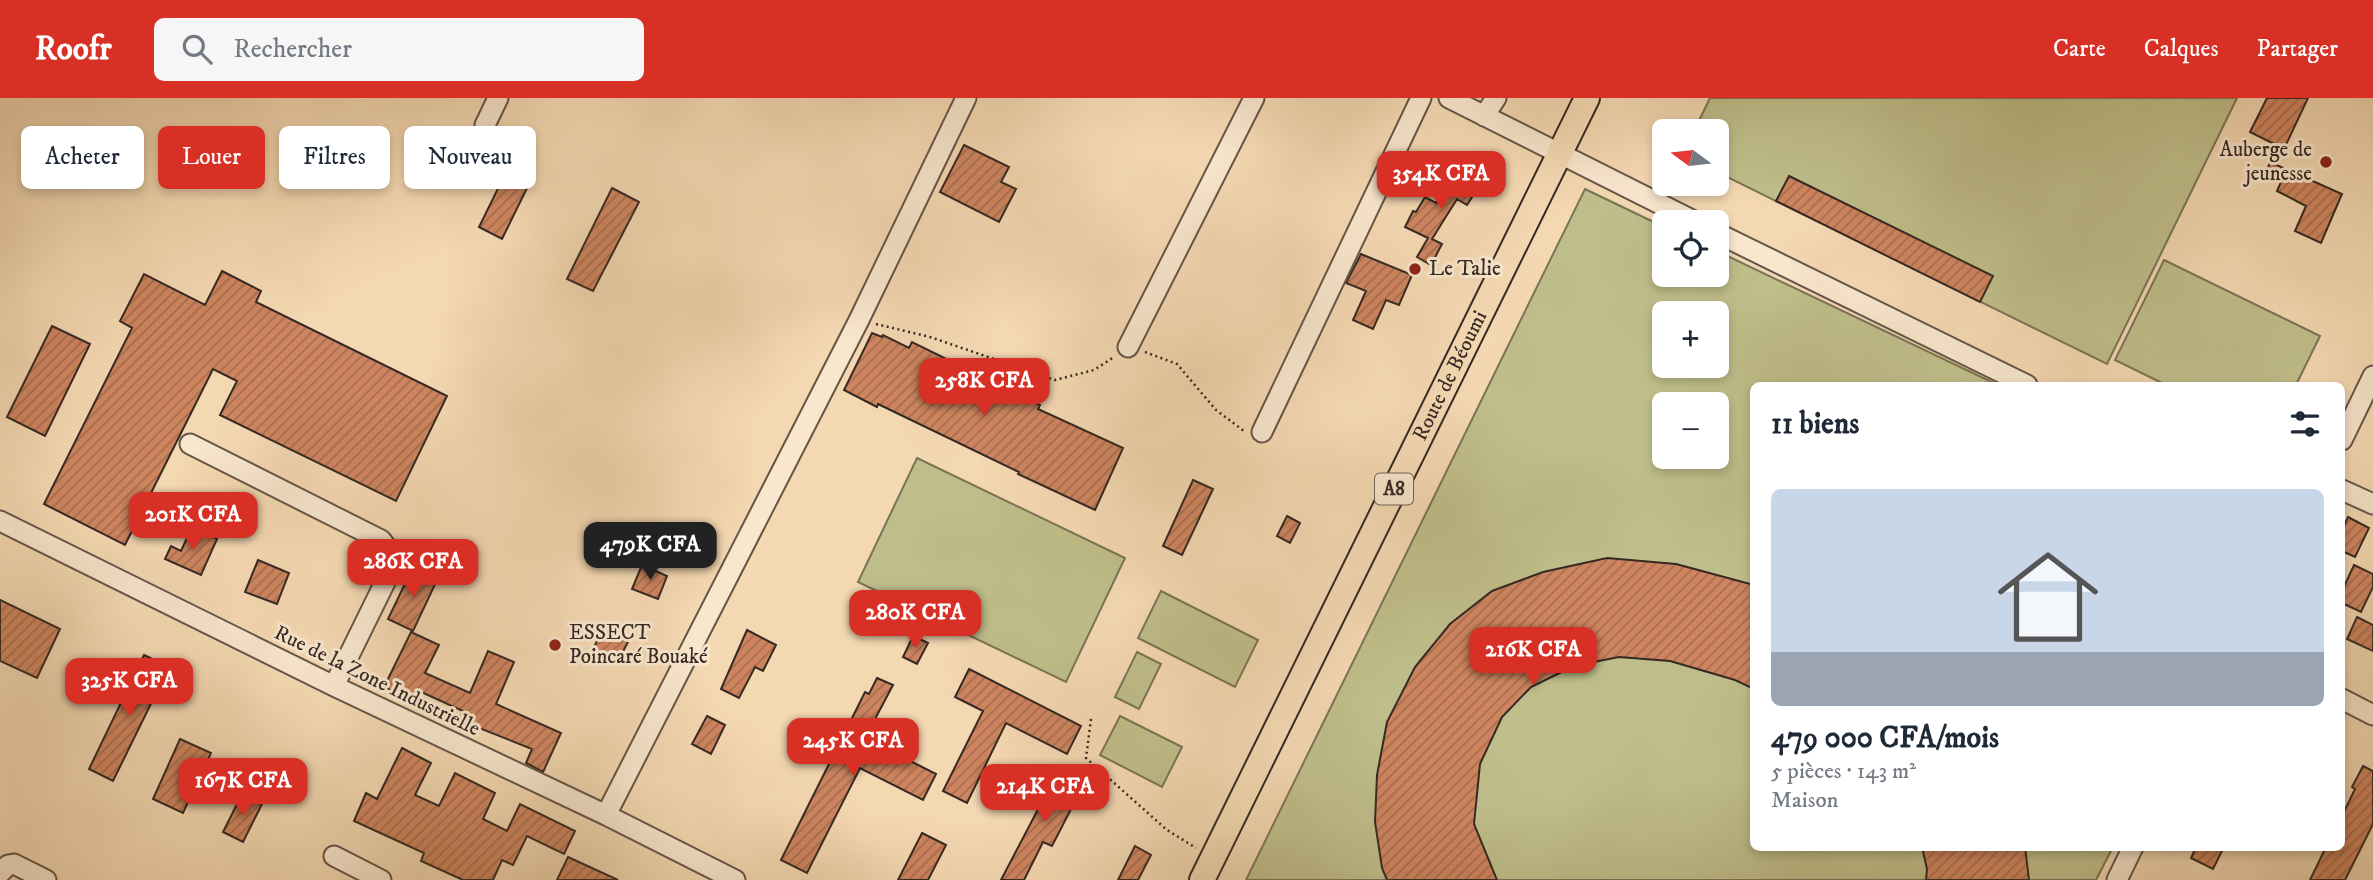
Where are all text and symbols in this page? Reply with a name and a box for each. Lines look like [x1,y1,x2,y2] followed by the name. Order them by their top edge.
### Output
[154,18,644,81] search box
[35,29,112,70] text: Roofr
[178,30,216,68] icon: search
[234,33,352,66] text: Rechercher
[2053,34,2106,64] text: Carte
[2144,34,2219,64] text: Calques
[2257,34,2338,64] text: Partager
[1652,119,1729,196] north arrow
[1652,119,1729,469] map controls
[21,126,144,189] chip: Acheter
[158,126,265,189] chip: Louer
[279,126,390,189] chip: Filtres
[404,126,536,189] chip: Nouveau
[2220,137,2312,187] place label: Auberge de jeunesse
[1369,152,1513,211] pin: 354K CFA
[2318,154,2334,170] marker: Auberge de jeunesse
[1393,159,1489,188] text: 354K CFA
[1652,210,1729,287] button: locate
[1429,256,1501,282] place label: Le Talie
[1407,261,1423,277] marker: Le Talie
[1652,301,1729,378] button: +
[1407,307,1493,445] street label: Route de Béoumi
[912,358,1056,418] pin: 258K CFA
[935,366,1033,395] text: 258K CFA
[1652,392,1729,469] button: −
[2286,405,2324,443] icon: filters
[1771,406,1859,443] text: 11 biens
[1375,474,1413,504] road number: A8
[121,492,265,552] pin: 201K CFA
[145,500,241,529] text: 201K CFA
[578,522,722,582] pin: 479K CFA
[600,530,700,559] text: 479K CFA
[1985,534,2111,660] icon: home
[341,540,485,599] pin: 286K CFA
[363,547,463,576] text: 286K CFA
[843,590,987,650] pin: 280K CFA
[865,598,965,627] text: 280K CFA
[270,620,484,742] street label: Rue de la Zone Industrielle
[569,620,708,670] place label: ESSECT Poincaré Bouaké
[1461,628,1605,687] pin: 216K CFA
[1485,635,1581,664] text: 216K CFA
[547,637,563,653] marker: ESSECT Poincaré Bouaké
[57,658,201,718] pin: 325K CFA
[81,666,177,695] text: 325K CFA
[781,718,925,778] pin: 245K CFA
[1771,720,1999,757] text: 479 000 CFA/mois
[803,726,903,755] text: 245K CFA
[1771,757,1916,786] text: 5 pièces · 143 m²
[171,758,315,818] pin: 167K CFA
[973,764,1117,824] pin: 214K CFA
[195,766,291,795] text: 167K CFA
[996,772,1094,801] text: 214K CFA
[1771,786,1839,815] text: Maison

